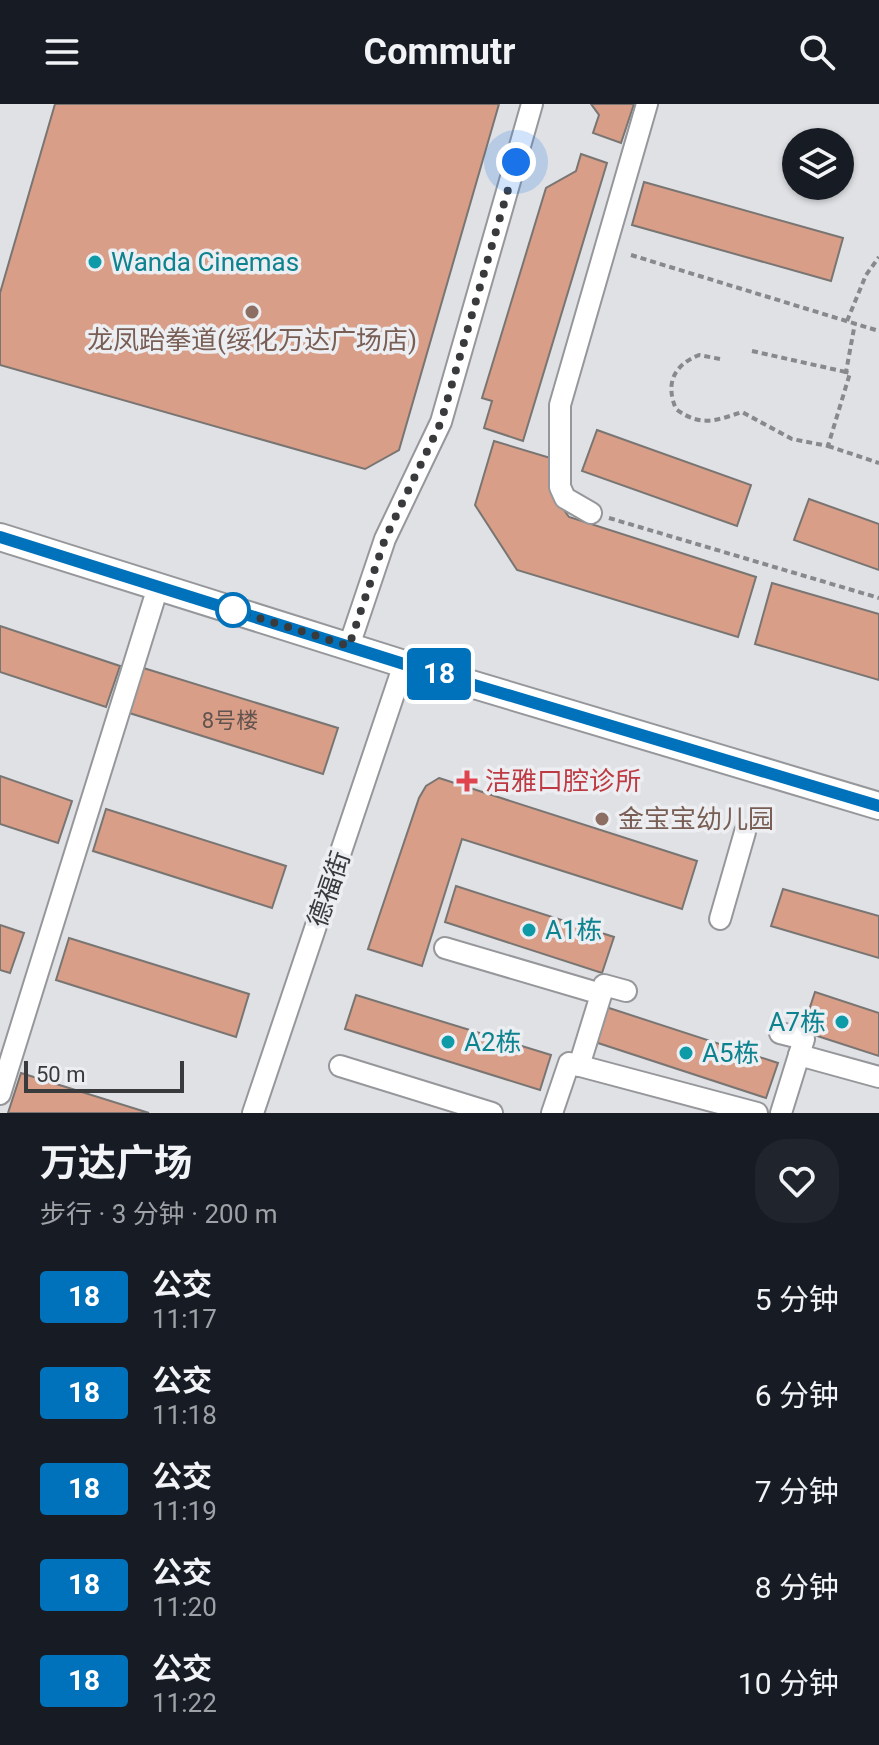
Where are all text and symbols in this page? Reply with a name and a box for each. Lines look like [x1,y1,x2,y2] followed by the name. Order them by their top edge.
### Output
[40,30,84,74] icon: menu
[795,30,839,74] icon: search
[364,31,515,73] text: Commutr
[782,128,854,200] map controls
[782,128,854,200] button: layers
[496,142,536,182] your location
[111,247,299,277] place label: Wanda Cinemas
[86,253,104,271] marker: Wanda Cinemas
[243,303,261,321] marker: 龙凤跆拳道(绥化万达广场店)
[87,325,417,355] place label: 龙凤跆拳道(绥化万达广场店)
[216,593,250,627] unlabelled marker
[403,648,475,700] line badge: 18
[423,657,455,690] text: 18
[202,708,258,733] house number: 8号楼
[485,766,641,796] place label: 洁雅口腔诊所
[456,770,478,792] marker: 洁雅口腔诊所
[618,804,774,834] place label: 金宝宝幼儿园
[593,810,611,828] marker: 金宝宝幼儿园
[302,847,356,931] street label: 德福街
[545,915,603,945] place label: A1栋
[520,921,538,939] marker: A1栋
[768,1007,826,1037] place label: A7栋
[833,1013,851,1031] marker: A7栋
[464,1027,522,1057] place label: A2栋
[439,1033,457,1051] marker: A2栋
[702,1038,760,1068] place label: A5栋
[677,1044,695,1062] marker: A5栋
[24,1057,184,1093] scale bar
[36,1062,85,1087] text: 50 m
[755,1139,839,1223] button: heart
[40,1141,192,1185] text: 万达广场
[40,1199,278,1229] text: 步行 · 3 分钟 · 200 m
[152,1267,212,1302] text: 公交
[68,1280,100,1313] text: 18
[755,1282,839,1317] text: 5 分钟
[152,1304,217,1334] text: 11:17
[152,1363,212,1398] text: 公交
[68,1376,100,1409] text: 18
[755,1378,839,1413] text: 6 分钟
[152,1400,217,1430] text: 11:18
[152,1459,212,1494] text: 公交
[68,1472,100,1505] text: 18
[755,1474,839,1509] text: 7 分钟
[152,1496,217,1526] text: 11:19
[152,1555,212,1590] text: 公交
[68,1568,100,1601] text: 18
[755,1570,839,1605] text: 8 分钟
[152,1592,217,1622] text: 11:20
[152,1651,212,1686] text: 公交
[68,1664,100,1697] text: 18
[738,1666,839,1701] text: 10 分钟
[152,1688,217,1718] text: 11:22

